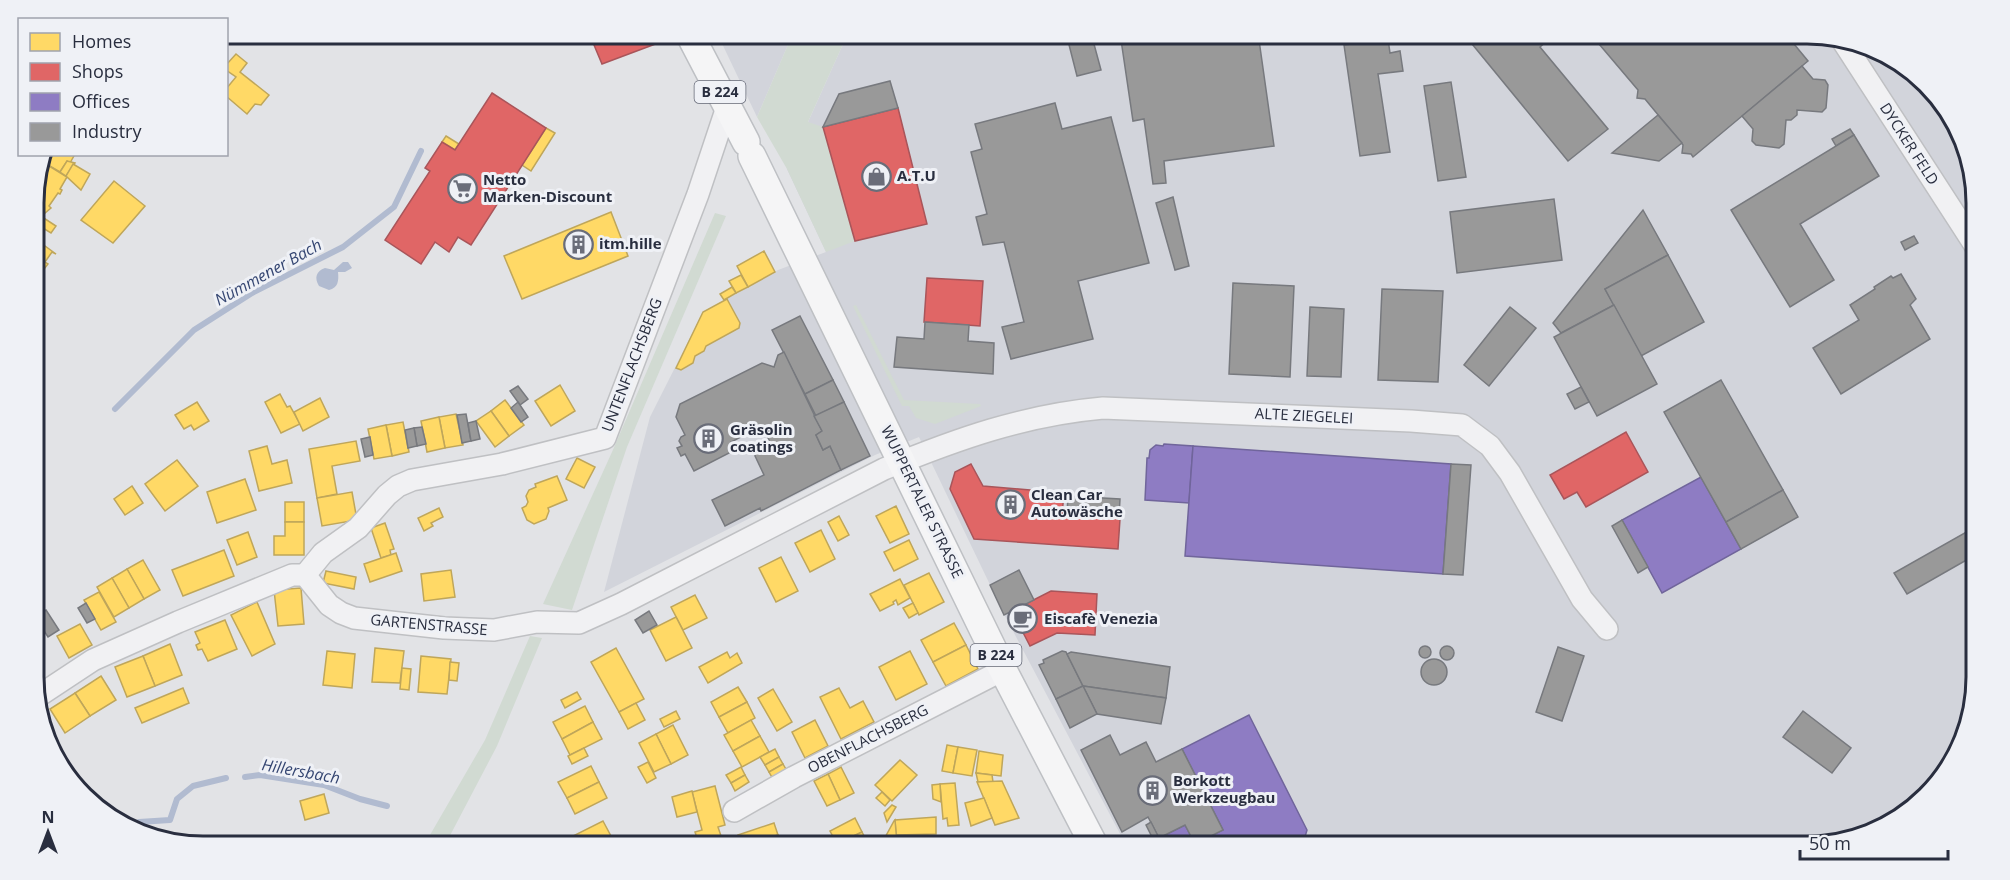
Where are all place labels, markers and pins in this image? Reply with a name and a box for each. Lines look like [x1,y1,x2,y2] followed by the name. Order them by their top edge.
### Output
[860,160,892,192] shop icon: A.T.U
[897,165,936,185] place label: A.T.U
[483,169,613,206] place label: Netto Marken-Discount
[446,173,478,205] supermarket icon: Netto Marken-Discount
[562,228,594,260] building icon: itm.hille
[599,233,662,253] place label: itm.hille
[730,419,793,456] place label: Gräsolin coatings
[693,423,725,455] building icon: Gräsolin coatings
[1031,484,1123,521] place label: Clean Car Autowäsche
[994,488,1026,520] building icon: Clean Car Autowäsche
[1007,603,1039,635] cafe icon: Eiscafè Venezia
[1044,608,1158,628] place label: Eiscafè Venezia
[1173,770,1275,807] place label: Borkott Werkzeugbau
[1136,774,1168,806] building icon: Borkott Werkzeugbau

